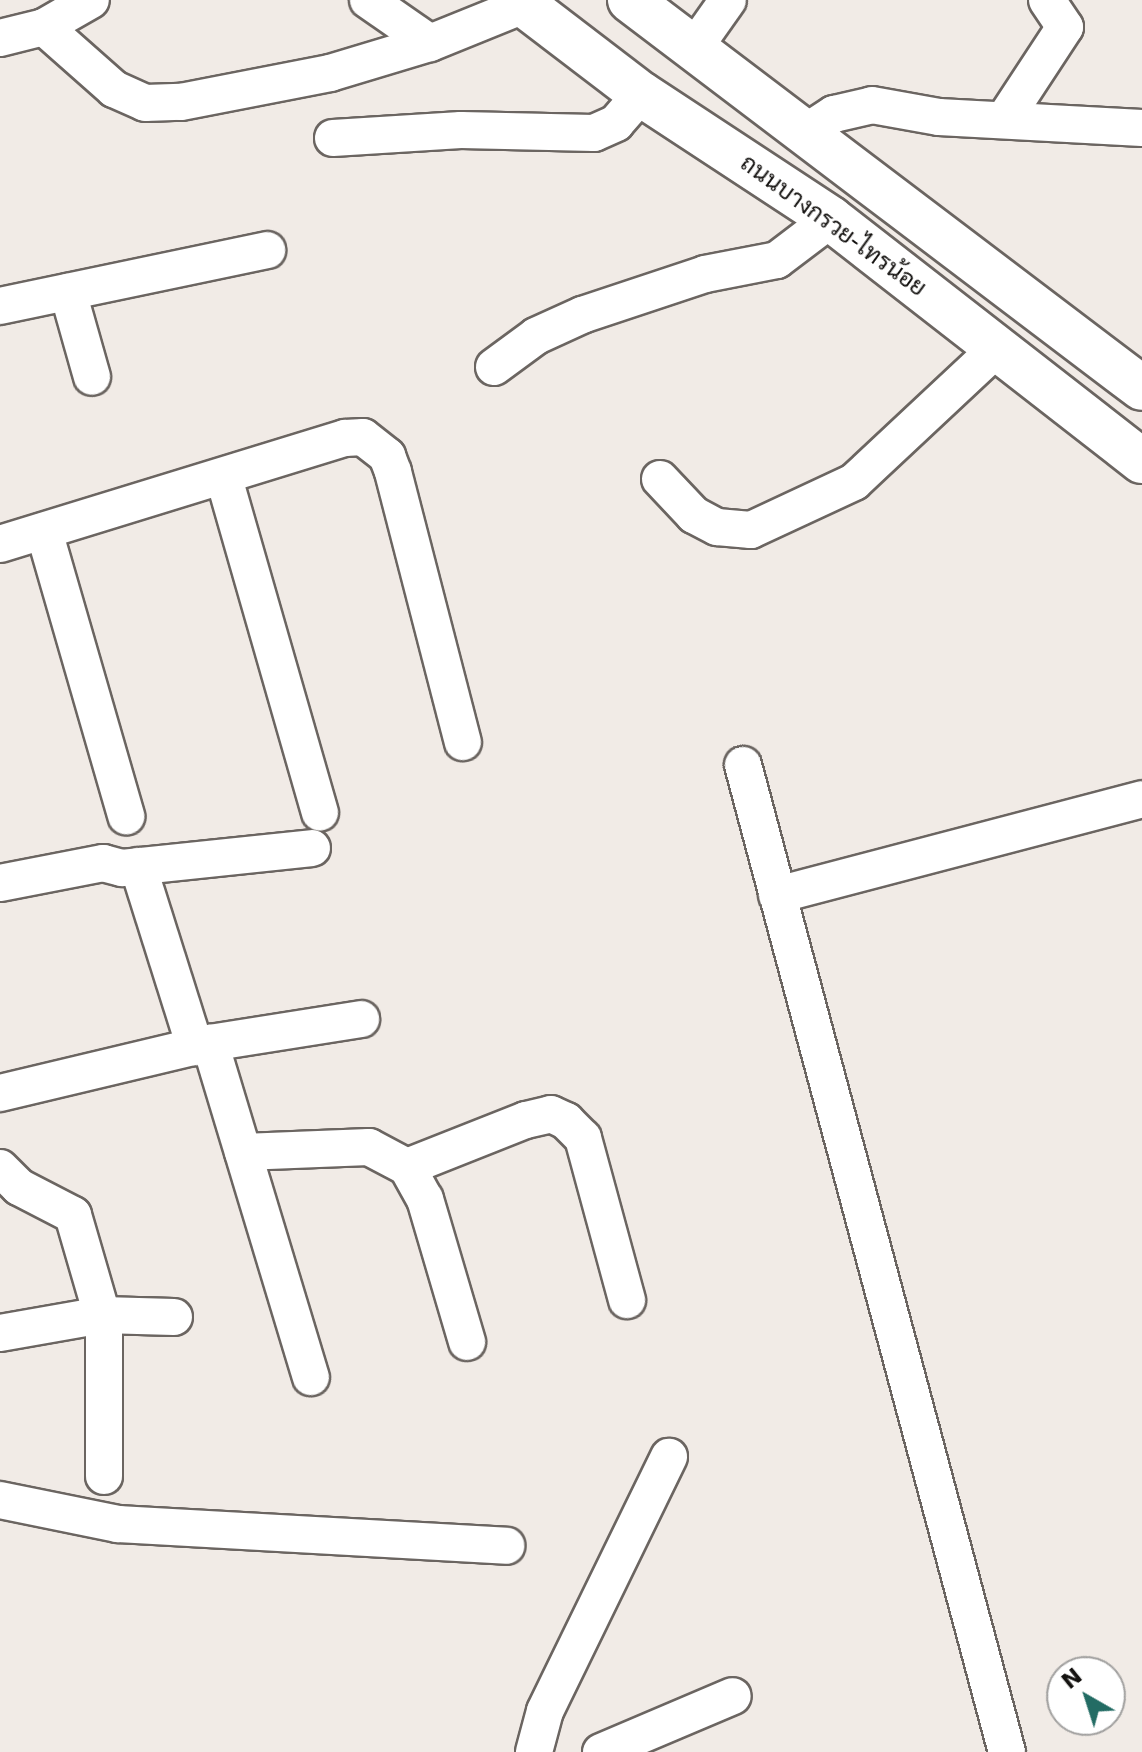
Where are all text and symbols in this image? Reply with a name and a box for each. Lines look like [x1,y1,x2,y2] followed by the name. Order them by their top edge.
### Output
[735,149,931,303] street label: ถนนบางกรวย-ไทรน้อย
[1046,1656,1126,1736] north arrow
[1057,1663,1087,1694] text: N

